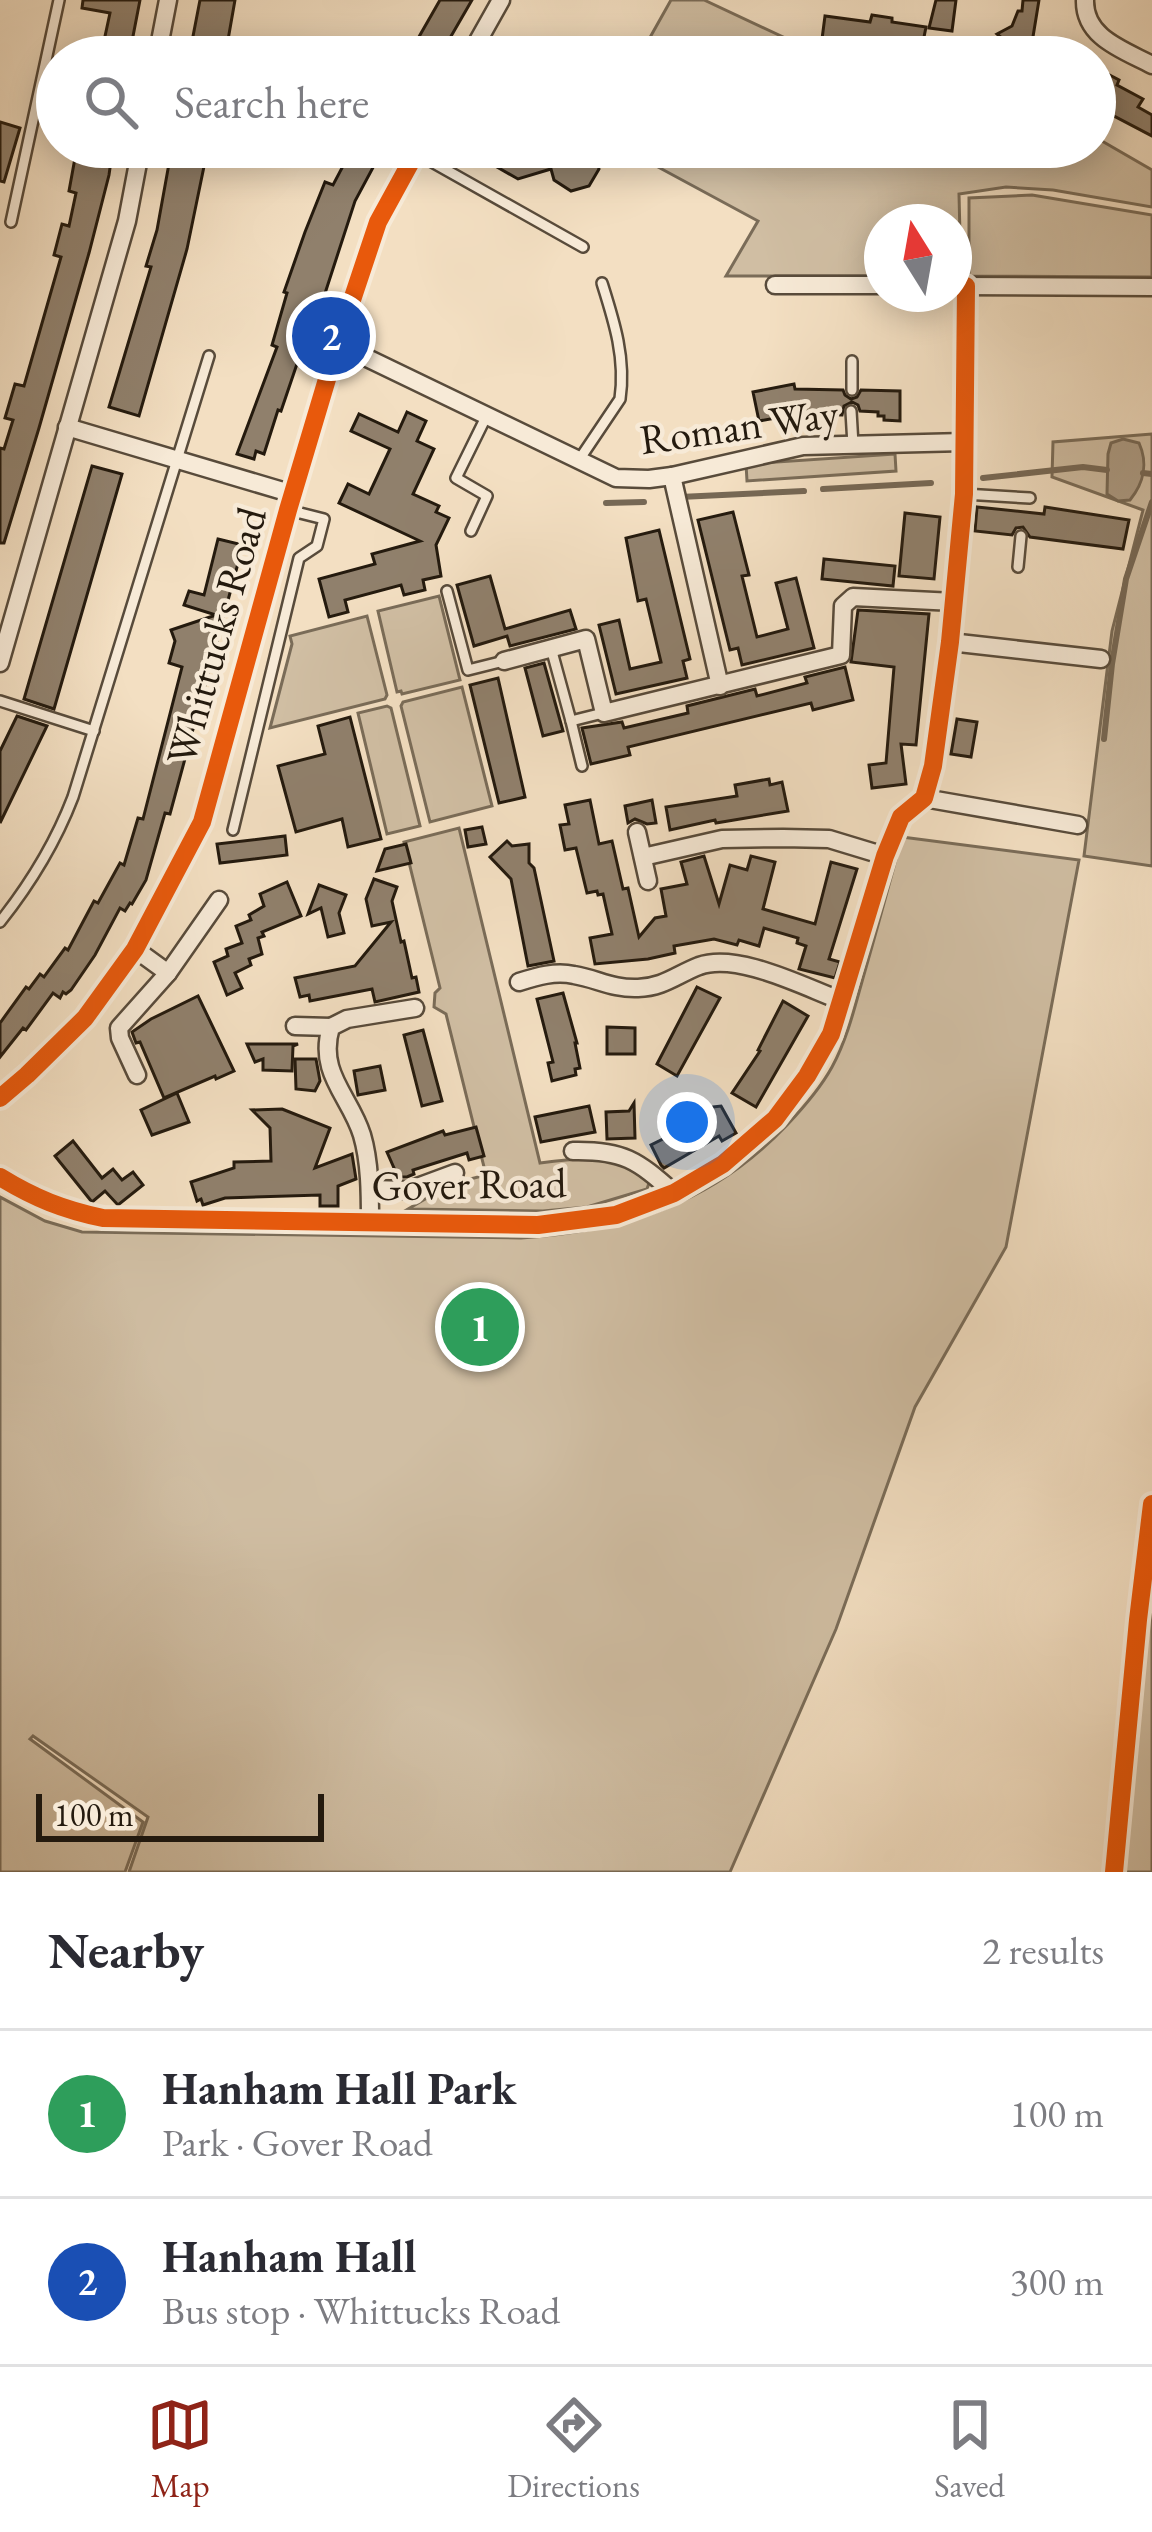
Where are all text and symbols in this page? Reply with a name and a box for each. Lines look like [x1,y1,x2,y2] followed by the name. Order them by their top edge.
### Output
[36,36,1116,168] search box
[78,69,144,135] icon: search
[174,73,369,131] text: Search here
[864,204,972,312] north arrow
[292,291,370,381] pin: 2
[636,385,842,467] street label: Roman Way
[153,500,279,771] street label: Whittucks Road
[657,1092,717,1152] your location
[371,1155,568,1213] street label: Gover Road
[441,1282,519,1372] pin: 1
[36,1788,324,1841] scale bar
[54,1793,134,1836] text: 100 m
[48,1917,204,1983] text: Nearby
[982,1925,1104,1976] text: 2 results
[162,2059,516,2117] text: Hanham Hall Park
[77,2088,97,2139] text: 1
[1010,2088,1104,2139] text: 100 m
[162,2117,433,2168] text: Park · Gover Road
[162,2227,416,2285] text: Hanham Hall
[77,2256,97,2307] text: 2
[1010,2256,1104,2307] text: 300 m
[162,2285,560,2336] text: Bus stop · Whittucks Road
[147,2392,213,2507] tab: Map
[507,2392,640,2507] tab: Directions
[934,2392,1005,2507] tab: Saved

